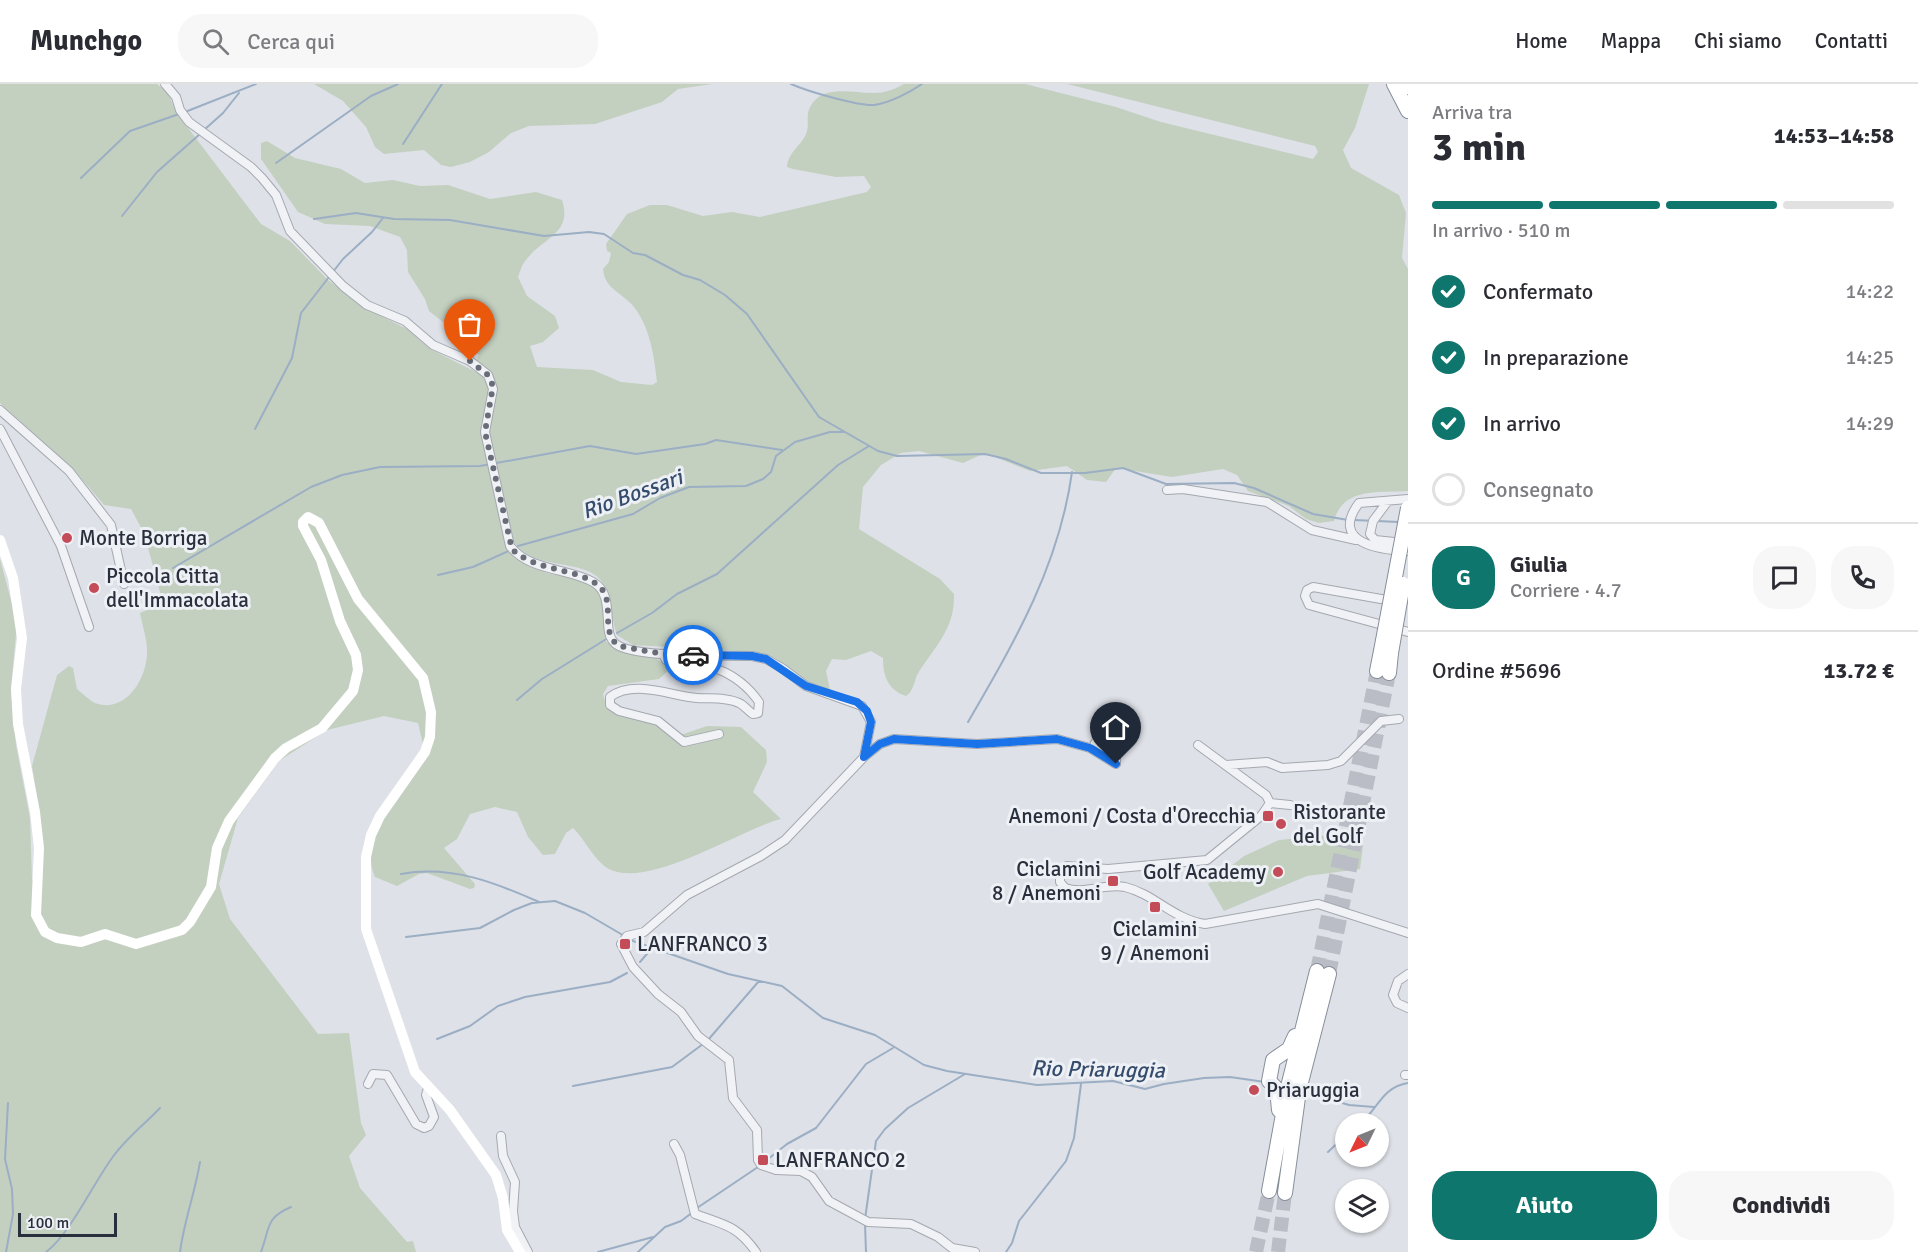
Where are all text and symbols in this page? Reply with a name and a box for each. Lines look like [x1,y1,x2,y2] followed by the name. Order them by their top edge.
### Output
[178,14,598,68] search box
[30,24,142,58] text: Munchgo
[199,25,232,58] icon: search
[247,28,335,55] text: Cerca qui
[1515,28,1568,54] text: Home
[1601,28,1661,54] text: Mappa
[1694,28,1782,54] text: Chi siamo
[1815,28,1888,54] text: Contatti
[1432,100,1512,125] text: Arriva tra
[1774,122,1894,149] text: 14:53–14:58
[1432,123,1526,171] text: 3 min
[1432,218,1570,243] text: In arrivo · 510 m
[1432,275,1465,308] icon: check
[1483,278,1593,305] text: Confermato
[1845,279,1894,304] text: 14:22
[444,299,495,361] pin
[453,308,486,341] icon: bag
[1432,341,1465,374] icon: check
[1483,344,1629,371] text: In preparazione
[1845,345,1894,370] text: 14:25
[1432,407,1465,440] icon: check
[1483,410,1561,437] text: In arrivo
[1845,411,1894,436] text: 14:29
[578,463,688,525] water label: Rio Bossari
[1483,476,1594,503] text: Consegnato
[79,525,208,551] place label: Monte Borriga
[60,531,74,545] marker: Monte Borriga
[1753,546,1816,609] button: chat
[1831,546,1894,609] button: phone
[1510,551,1568,578] text: Giulia
[106,563,249,613] place label: Piccola Citta dell'Immacolata
[1456,564,1471,591] text: G
[1510,578,1622,603] text: Corriere · 4.7
[87,581,101,595] marker: Piccola Citta dell'Immacolata
[663,625,723,685] courier
[677,639,710,672] icon: car
[1432,657,1561,684] text: Ordine #5696
[1823,657,1894,684] text: 13.72 €
[1090,702,1141,764] pin
[1099,711,1132,744] icon: home
[1293,799,1386,849] place label: Ristorante del Golf
[1008,803,1256,829] place label: Anemoni / Costa d'Orecchia
[1261,809,1275,823] marker: Anemoni / Costa d'Orecchia
[1274,817,1288,831] marker: Ristorante del Golf
[992,856,1101,906] place label: Ciclamini 8 / Anemoni
[1143,859,1266,885] place label: Golf Academy
[1271,865,1285,879] marker: Golf Academy
[1106,874,1120,888] marker: Ciclamini 8 / Anemoni
[1148,900,1162,914] marker: Ciclamini 9 / Anemoni
[1100,916,1210,966] place label: Ciclamini 9 / Anemoni
[637,931,768,957] place label: LANFRANCO 3
[618,937,632,951] marker: LANFRANCO 3
[1031,1054,1166,1084] water label: Rio Priaruggia
[1266,1077,1360,1103] place label: Priaruggia
[1247,1083,1261,1097] marker: Priaruggia
[1335,1113,1389,1167] north arrow
[1335,1113,1389,1233] map controls
[775,1147,906,1173] place label: LANFRANCO 2
[756,1153,770,1167] marker: LANFRANCO 2
[1432,1171,1657,1240] button: Aiuto
[1669,1171,1894,1240] button: Condividi
[1335,1179,1389,1233] button: layers
[18,1210,117,1238] scale bar
[27,1213,69,1233] text: 100 m

